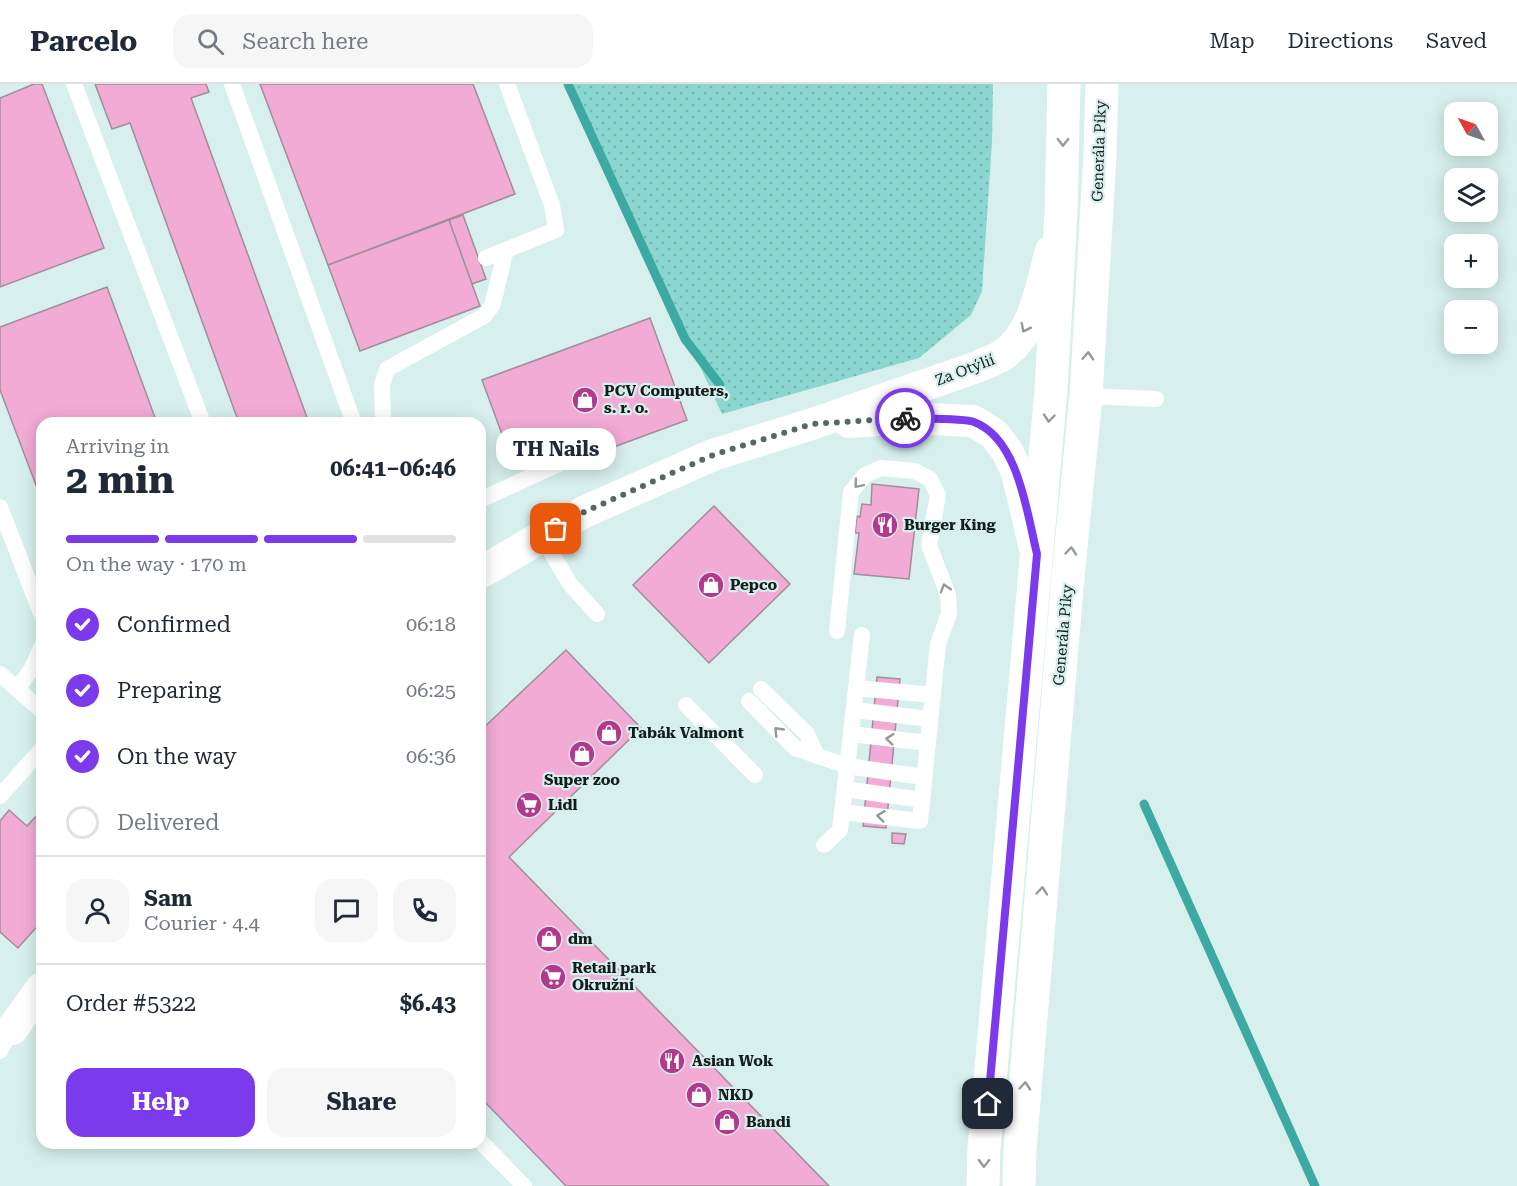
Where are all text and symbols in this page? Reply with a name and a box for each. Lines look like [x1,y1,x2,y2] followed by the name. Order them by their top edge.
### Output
[173,14,593,68] search box
[30,25,137,58] text: Parcelo
[194,25,227,58] icon: search
[242,29,368,54] text: Search here
[1210,29,1254,53] text: Map
[1287,29,1393,53] text: Directions
[1426,29,1487,53] text: Saved
[1088,100,1110,202] street label: Generála Píky
[1444,102,1498,156] north arrow
[1444,102,1498,354] map controls
[1056,138,1069,147] one-way arrow
[1444,168,1498,222] button: layers
[1444,234,1498,288] button: +
[1444,300,1498,354] button: −
[1021,322,1032,333] one-way arrow
[933,350,997,390] street label: Za Otýlií
[1081,352,1094,361] one-way arrow
[604,382,729,417] place label: PCV Computers, s. r. o.
[570,385,600,415] shop icon: PCV Computers, s. r. o.
[875,388,935,448] courier
[889,402,922,435] icon: bike
[1042,413,1055,422] one-way arrow
[496,427,616,469] callout: TH Nails
[66,434,169,458] text: Arriving in
[513,437,599,461] text: TH Nails
[330,456,456,481] text: 06:41–06:46
[66,457,174,503] text: 2 min
[854,477,865,488] one-way arrow
[530,503,581,554] pin
[870,510,900,540] restaurant icon: Burger King
[539,512,572,545] icon: bag
[904,516,996,534] place label: Burger King
[1064,546,1077,555] one-way arrow
[66,552,247,576] text: On the way · 170 m
[696,570,726,600] shop icon: Pepco
[730,576,778,594] place label: Pepco
[940,583,952,594] one-way arrow
[1050,584,1076,686] street label: Generála Píky
[66,608,99,641] icon: check
[117,612,231,637] text: Confirmed
[406,612,456,636] text: 06:18
[66,674,99,707] icon: check
[117,678,221,703] text: Preparing
[406,678,456,702] text: 06:25
[594,718,624,748] shop icon: Tabák Valmont
[628,724,744,742] place label: Tabák Valmont
[774,727,785,737] one-way arrow
[885,733,894,745] one-way arrow
[567,739,597,769] shop icon: Super zoo
[66,740,99,773] icon: check
[117,744,237,769] text: On the way
[406,744,456,768] text: 06:36
[544,771,620,789] place label: Super zoo
[514,790,544,820] supermarket icon: Lidl
[548,796,578,814] place label: Lidl
[117,810,219,835] text: Delivered
[876,810,885,823] one-way arrow
[66,879,129,942] button: person
[315,879,378,942] button: chat
[393,879,456,942] button: phone
[144,886,192,911] text: Sam
[1035,887,1048,896] one-way arrow
[144,911,260,935] text: Courier · 4.4
[534,924,564,954] shop icon: dm
[568,930,593,948] place label: dm
[572,959,657,994] place label: Retail park Okružní
[538,962,568,992] supermarket icon: Retail park Okružní
[66,991,196,1016] text: Order #5322
[400,991,456,1016] text: $6.43
[657,1046,687,1076] restaurant icon: Asian Wok
[692,1052,774,1070] place label: Asian Wok
[66,1068,255,1137] button: Help
[267,1068,456,1137] button: Share
[962,1078,1013,1129] pin
[684,1080,714,1110] shop icon: NKD
[1018,1081,1031,1090] one-way arrow
[718,1086,753,1104] place label: NKD
[971,1087,1004,1120] icon: home
[712,1107,742,1137] shop icon: Bandi
[746,1113,791,1131] place label: Bandi
[977,1158,990,1167] one-way arrow

